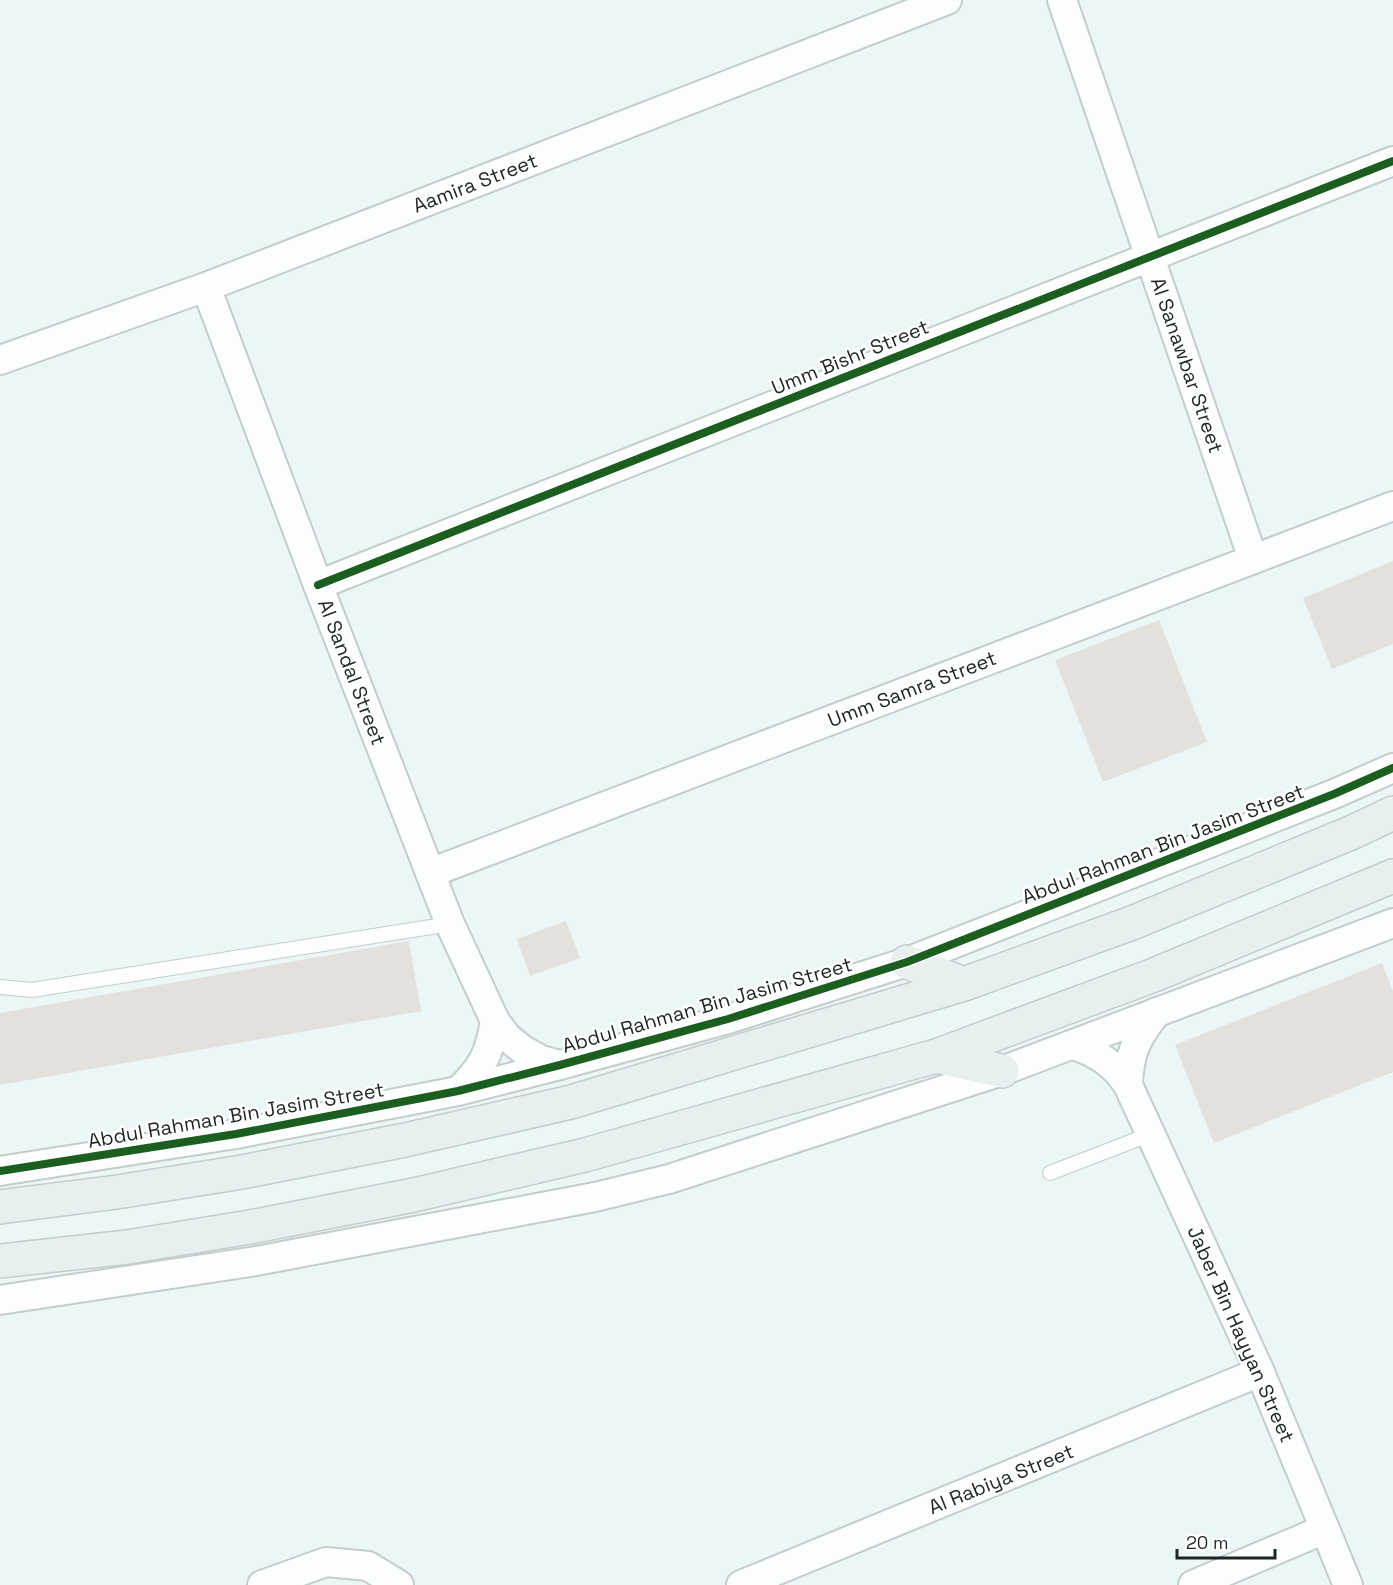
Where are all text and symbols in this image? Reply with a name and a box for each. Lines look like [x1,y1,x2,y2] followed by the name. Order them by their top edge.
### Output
[409,147,541,219] street label: Aamira Street
[1145,274,1229,456] street label: Al Sanawbar Street
[767,314,933,400] street label: Umm Bishr Street
[312,595,392,749] street label: Al Sandal Street
[824,645,1000,733] street label: Umm Samra Street
[1018,778,1308,910] street label: Abdul Rahman Bin Jasim Street
[559,951,855,1059] street label: Abdul Rahman Bin Jasim Street
[86,1076,386,1154] street label: Abdul Rahman Bin Jasim Street
[1181,1222,1301,1446] street label: Jaber Bin Hayyan Street
[924,1438,1078,1520] street label: Al Rabiya Street
[1177,1522,1274,1560] scale bar
[1186,1531,1229,1554] text: 20 m

